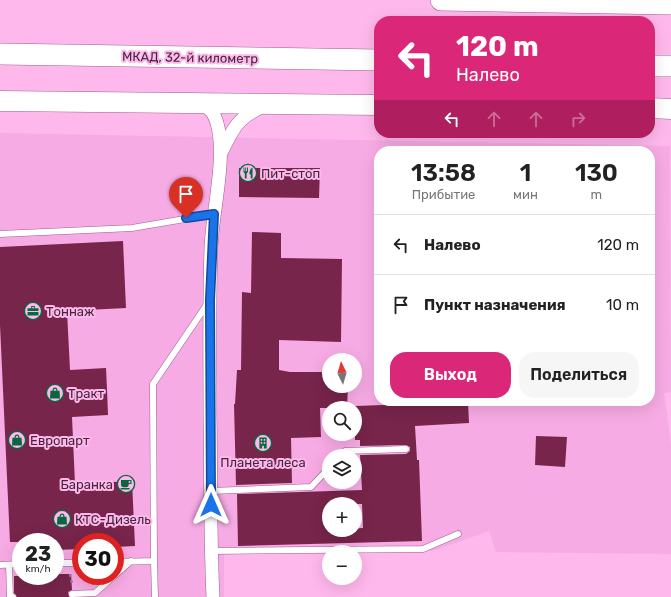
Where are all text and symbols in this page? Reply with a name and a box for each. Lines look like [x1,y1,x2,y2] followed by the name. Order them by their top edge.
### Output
[456,30,539,63] text: 120 m
[390,32,442,84] icon: left
[122,49,258,66] street label: МКАД, 32-й километр
[456,64,520,86] text: Налево
[441,108,463,130] icon: left
[483,108,505,130] icon: ahead
[525,108,547,130] icon: ahead
[567,108,589,130] icon: right
[411,159,476,187] text: 13:58
[520,159,531,187] text: 1
[575,159,618,187] text: 130
[238,163,258,183] restaurant icon: Пит-стоп
[261,166,320,181] place label: Пит-стоп
[169,177,203,218] pin
[175,183,197,205] icon: arrive
[412,187,475,202] text: Прибытие
[513,187,538,202] text: мин
[591,187,602,202] text: m
[390,234,412,256] icon: left
[424,236,481,254] text: Налево
[597,236,639,254] text: 120 m
[390,294,412,316] icon: arrive
[424,296,566,314] text: Пункт назначения
[606,296,639,314] text: 10 m
[23,301,43,321] office icon: Тоннаж
[46,304,95,319] place label: Тоннаж
[390,352,511,398] button: Выход
[519,352,639,398] button: Поделиться
[322,353,362,393] north arrow
[322,353,362,585] map controls
[45,383,65,403] shop icon: Тракт
[68,386,104,401] place label: Тракт
[322,401,362,441] button: search
[7,430,27,450] shop icon: Европарт
[30,433,90,448] place label: Европарт
[253,433,273,453] building icon: Планета леса
[322,449,362,489] button: layers
[220,455,306,470] place label: Планета леса
[116,474,136,494] cafe icon: Баранка
[61,477,113,492] place label: Баранка
[190,484,232,526] position arrow
[322,497,362,537] button: +
[52,509,72,529] shop icon: КТС-Дизель
[75,512,151,527] place label: КТС-Дизель
[72,533,124,585] speed limit sign: 30
[25,542,51,566] text: 23
[322,545,362,585] button: −
[26,563,50,575] text: km/h

